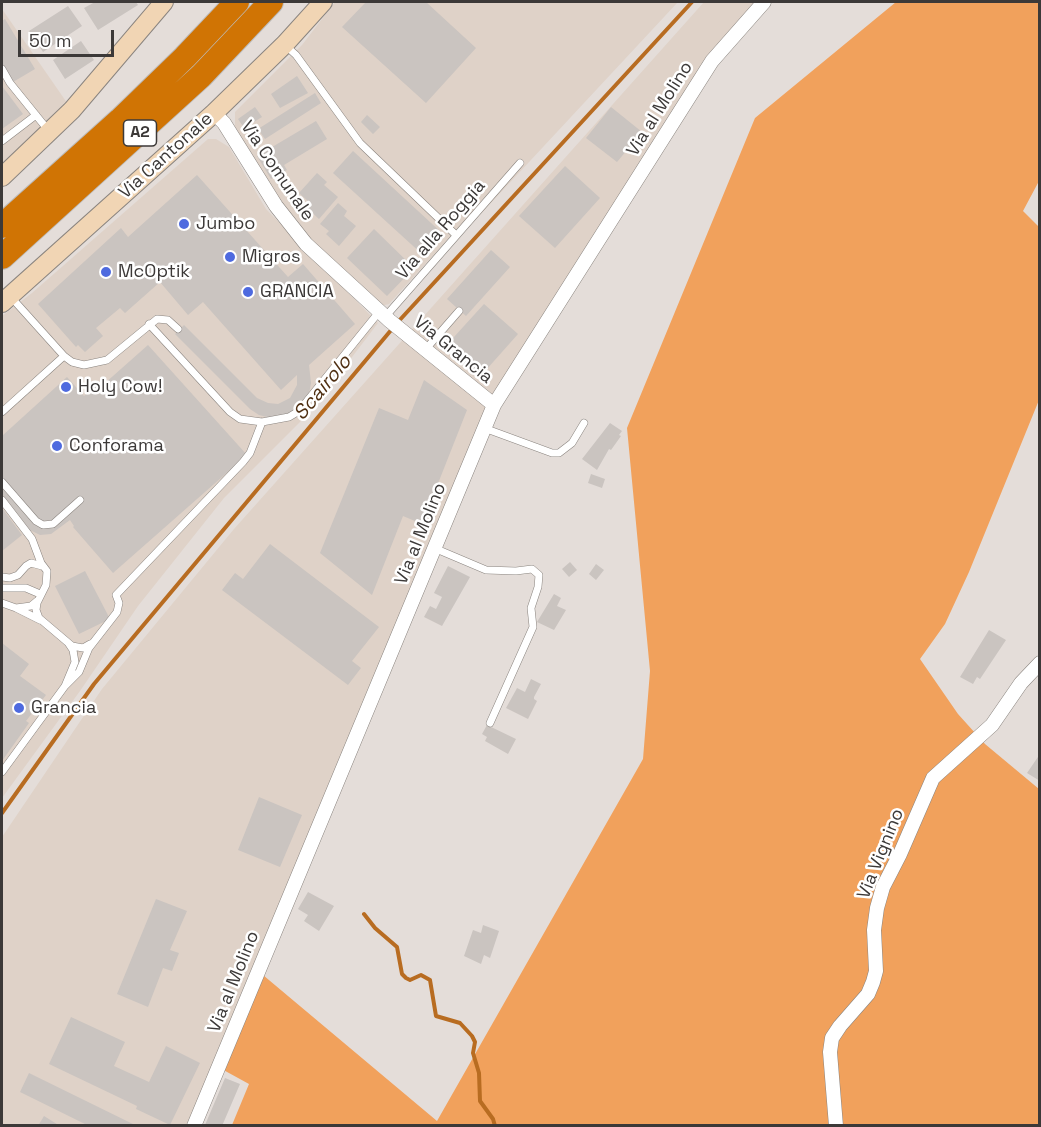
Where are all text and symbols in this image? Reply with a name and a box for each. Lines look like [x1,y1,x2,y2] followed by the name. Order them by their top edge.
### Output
[21,18,117,56] scale bar
[29,29,71,52] text: 50 m
[622,58,698,160] street label: Via al Molino
[115,108,217,204] street label: Via Cantonale
[236,117,318,225] street label: Via Comunale
[124,120,156,146] road number: A2
[392,176,490,284] street label: Via alla Roggia
[196,213,255,235] place label: Jumbo
[177,217,191,231] marker: Jumbo
[242,246,301,268] place label: Migros
[223,250,237,264] marker: Migros
[118,261,190,283] place label: McOptik
[99,265,113,279] marker: McOptik
[260,281,334,303] place label: GRANCIA
[241,285,255,299] marker: GRANCIA
[409,311,497,389] street label: Via Grancia
[289,351,357,425] water label: Scairolo
[78,376,162,398] place label: Holy Cow!
[59,380,73,394] marker: Holy Cow!
[69,435,164,457] place label: Conforama
[50,439,64,453] marker: Conforama
[391,480,451,588] street label: Via al Molino
[31,697,96,719] place label: Grancia
[12,701,26,715] marker: Grancia
[853,806,909,902] street label: Via Vignino
[204,928,264,1036] street label: Via al Molino

